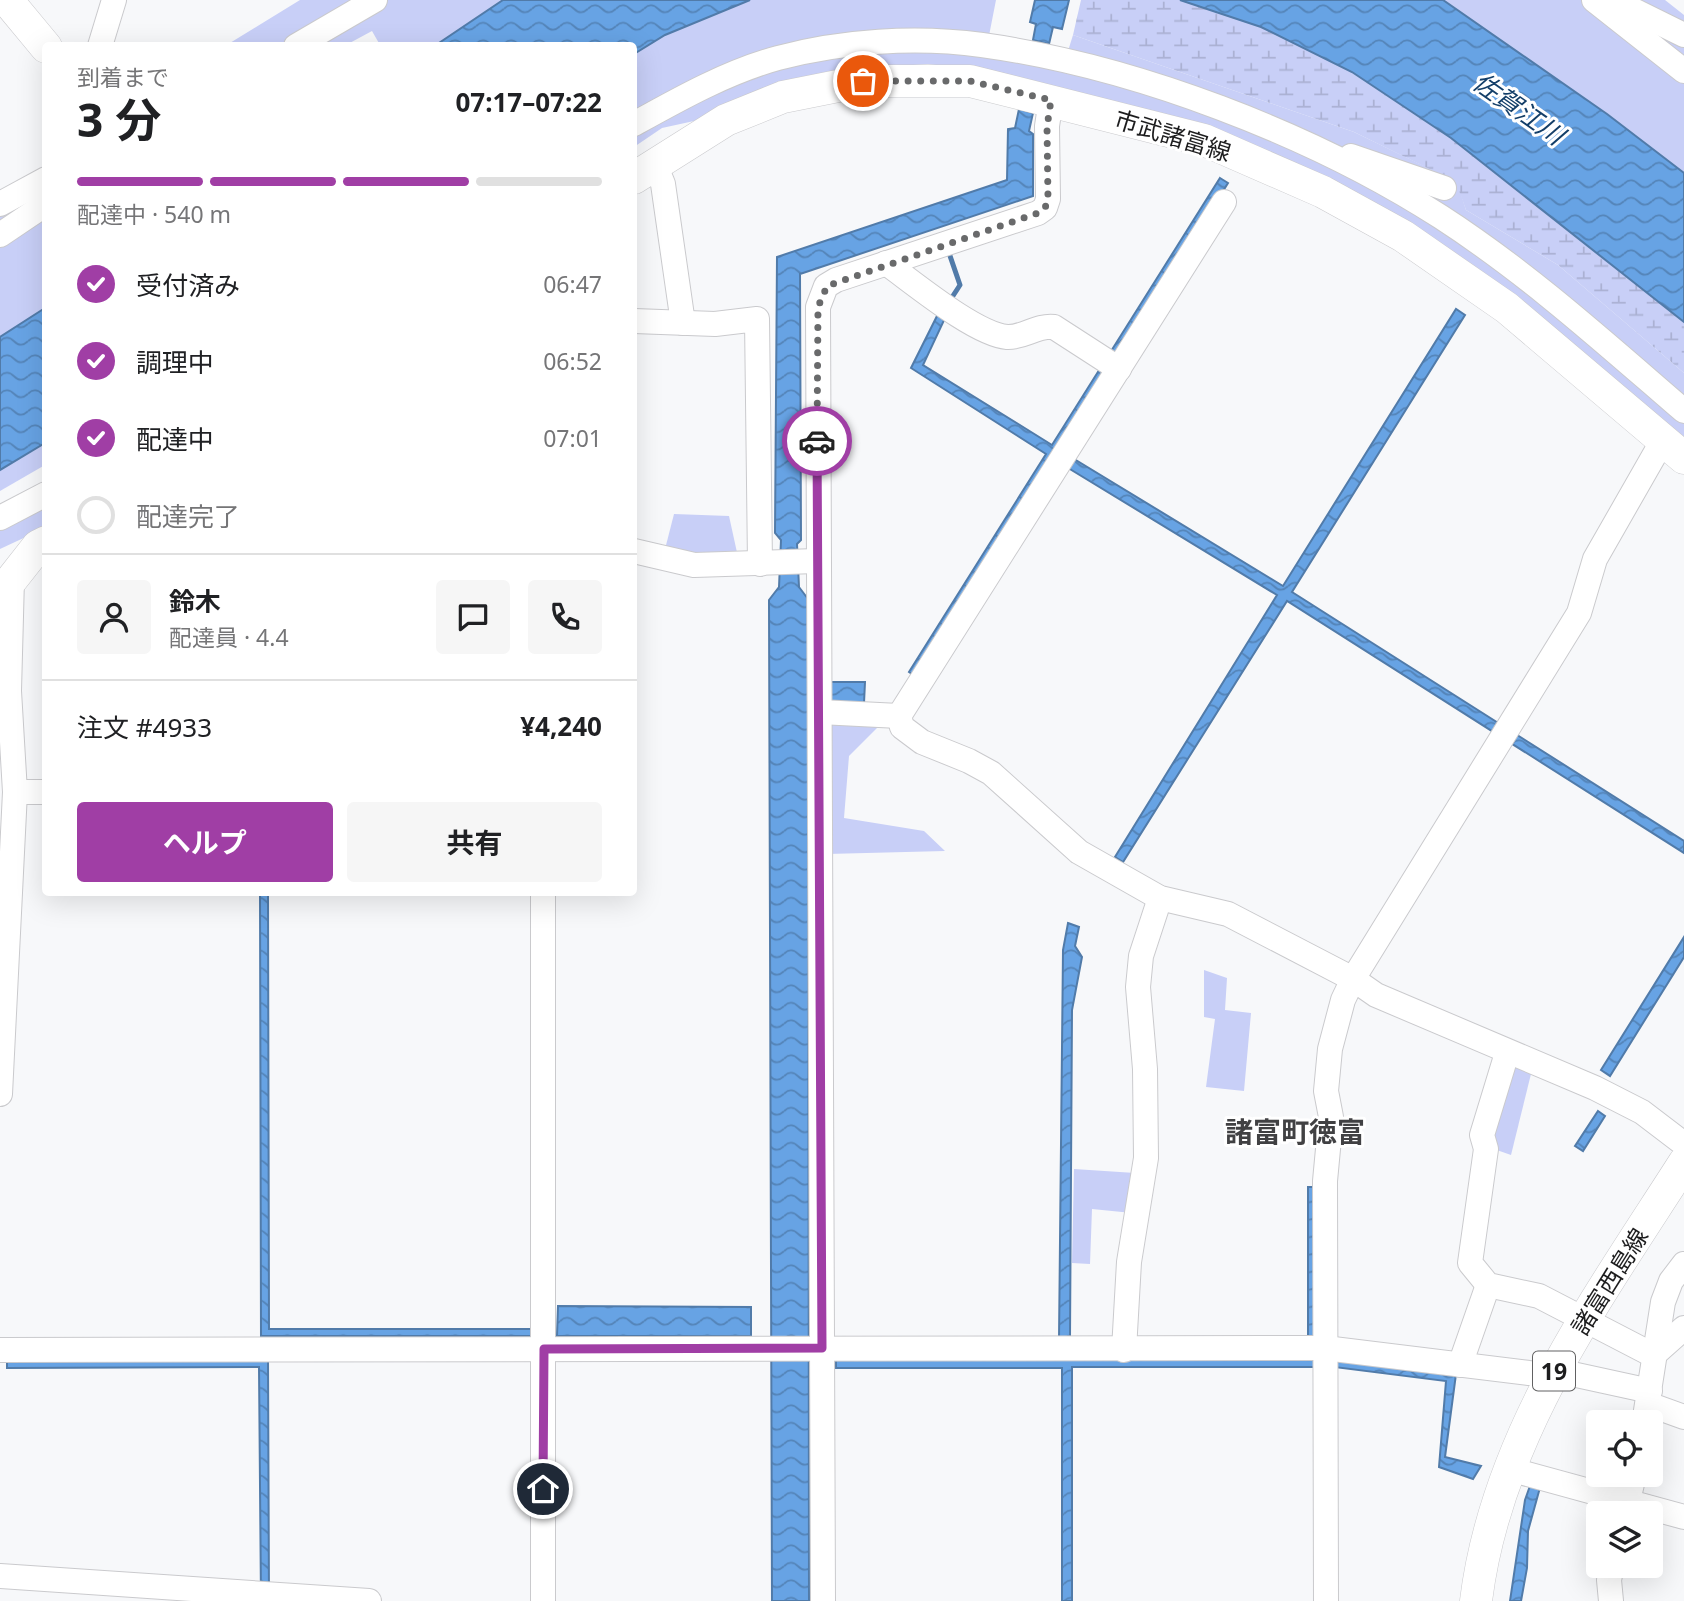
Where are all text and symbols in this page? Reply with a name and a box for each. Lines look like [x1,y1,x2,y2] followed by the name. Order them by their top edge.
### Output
[833,51,893,111] pin
[77,61,169,93] text: 到着まで
[844,62,882,100] icon: bag
[1466,63,1574,154] water label: 佐賀江川
[455,84,602,120] text: 07:17–07:22
[77,88,161,150] text: 3 分
[1111,102,1235,168] street label: 市武諸富線
[77,198,231,230] text: 配達中 · 540 m
[77,265,115,303] icon: check
[136,267,240,303] text: 受付済み
[543,268,602,300] text: 06:47
[77,342,115,380] icon: check
[136,344,214,380] text: 調理中
[543,345,602,377] text: 06:52
[782,406,852,476] courier
[77,419,115,457] icon: check
[136,421,214,457] text: 配達中
[543,422,602,454] text: 07:01
[798,422,836,460] icon: car
[136,498,240,534] text: 配達完了
[77,580,151,654] button: person
[436,580,510,654] button: chat
[528,580,602,654] button: phone
[169,583,221,619] text: 鈴木
[169,621,289,653] text: 配達員 · 4.4
[520,708,602,744] text: ¥4,240
[77,709,212,745] text: 注文 #4933
[77,802,333,882] button: ヘルプ
[347,802,602,882] button: 共有
[1225,1112,1365,1150] district label: 諸富町徳富
[1563,1221,1655,1341] street label: 諸富西島線
[1533,1352,1575,1390] road number: 19
[1586,1410,1663,1578] map controls
[1586,1410,1663,1487] button: locate
[513,1459,573,1519] pin
[524,1470,562,1508] icon: home
[1586,1501,1663,1578] button: layers

